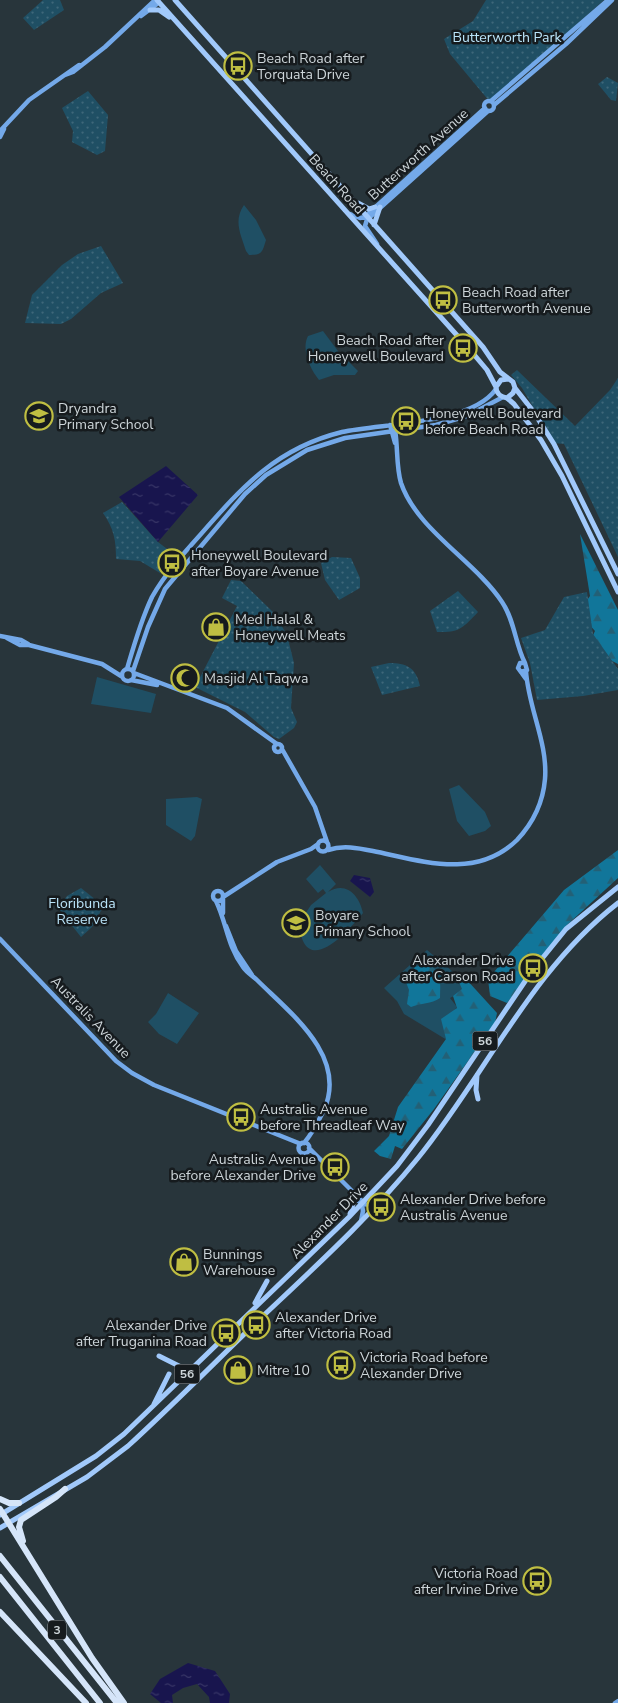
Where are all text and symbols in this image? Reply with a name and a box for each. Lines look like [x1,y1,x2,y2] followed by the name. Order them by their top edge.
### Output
[453,28,562,47] park label: Butterworth Park
[257,49,365,84] place label: Beach Road after Torquata Drive
[223,51,253,81] bus stop icon: Beach Road after Torquata Drive
[364,104,473,204] street label: Butterworth Avenue
[304,150,369,219] street label: Beach Road
[462,283,591,318] place label: Beach Road after Butterworth Avenue
[428,285,458,315] bus stop icon: Beach Road after Butterworth Avenue
[308,331,444,366] place label: Beach Road after Honeywell Boulevard
[448,333,478,363] bus stop icon: Beach Road after Honeywell Boulevard
[58,399,154,434] place label: Dryandra Primary School
[24,401,54,431] school or university icon: Dryandra Primary School
[425,404,561,439] place label: Honeywell Boulevard before Beach Road
[391,406,421,436] bus stop icon: Honeywell Boulevard before Beach Road
[191,546,327,581] place label: Honeywell Boulevard after Boyare Avenue
[157,548,187,578] bus stop icon: Honeywell Boulevard after Boyare Avenue
[235,610,346,645] place label: Med Halal & Honeywell Meats
[201,612,231,642] shop icon: Med Halal & Honeywell Meats
[170,663,200,693] mosque icon: Masjid Al Taqwa
[204,669,308,688] place label: Masjid Al Taqwa
[48,894,116,929] park label: Floribunda Reserve
[315,906,411,941] place label: Boyare Primary School
[281,908,311,938] school or university icon: Boyare Primary School
[401,951,514,986] place label: Alexander Drive after Carson Road
[518,953,548,983] bus stop icon: Alexander Drive after Carson Road
[47,972,135,1063] street label: Australis Avenue
[472,1032,498,1050] road number: 56
[260,1100,405,1135] place label: Australis Avenue before Threadleaf Way
[226,1102,256,1132] bus stop icon: Australis Avenue before Threadleaf Way
[170,1150,316,1185] place label: Australis Avenue before Alexander Drive
[320,1152,350,1182] bus stop icon: Australis Avenue before Alexander Drive
[287,1178,372,1263] street label: Alexander Drive
[400,1190,546,1225] place label: Alexander Drive before Australis Avenue
[366,1192,396,1222] bus stop icon: Alexander Drive before Australis Avenue
[203,1245,275,1280] place label: Bunnings Warehouse
[169,1247,199,1277] shop icon: Bunnings Warehouse
[275,1308,391,1343] place label: Alexander Drive after Victoria Road
[241,1310,271,1340] bus stop icon: Alexander Drive after Victoria Road
[76,1316,207,1351] place label: Alexander Drive after Truganina Road
[211,1318,241,1348] bus stop icon: Alexander Drive after Truganina Road
[359,1348,488,1383] place label: Victoria Road before Alexander Drive
[326,1350,356,1380] bus stop icon: Victoria Road before Alexander Drive
[223,1355,253,1385] shop icon: Mitre 10
[257,1361,310,1380] place label: Mitre 10
[174,1365,200,1384] road number: 56
[414,1564,518,1599] place label: Victoria Road after Irvine Drive
[522,1566,552,1596] bus stop icon: Victoria Road after Irvine Drive
[48,1620,66,1640] road number: 3

